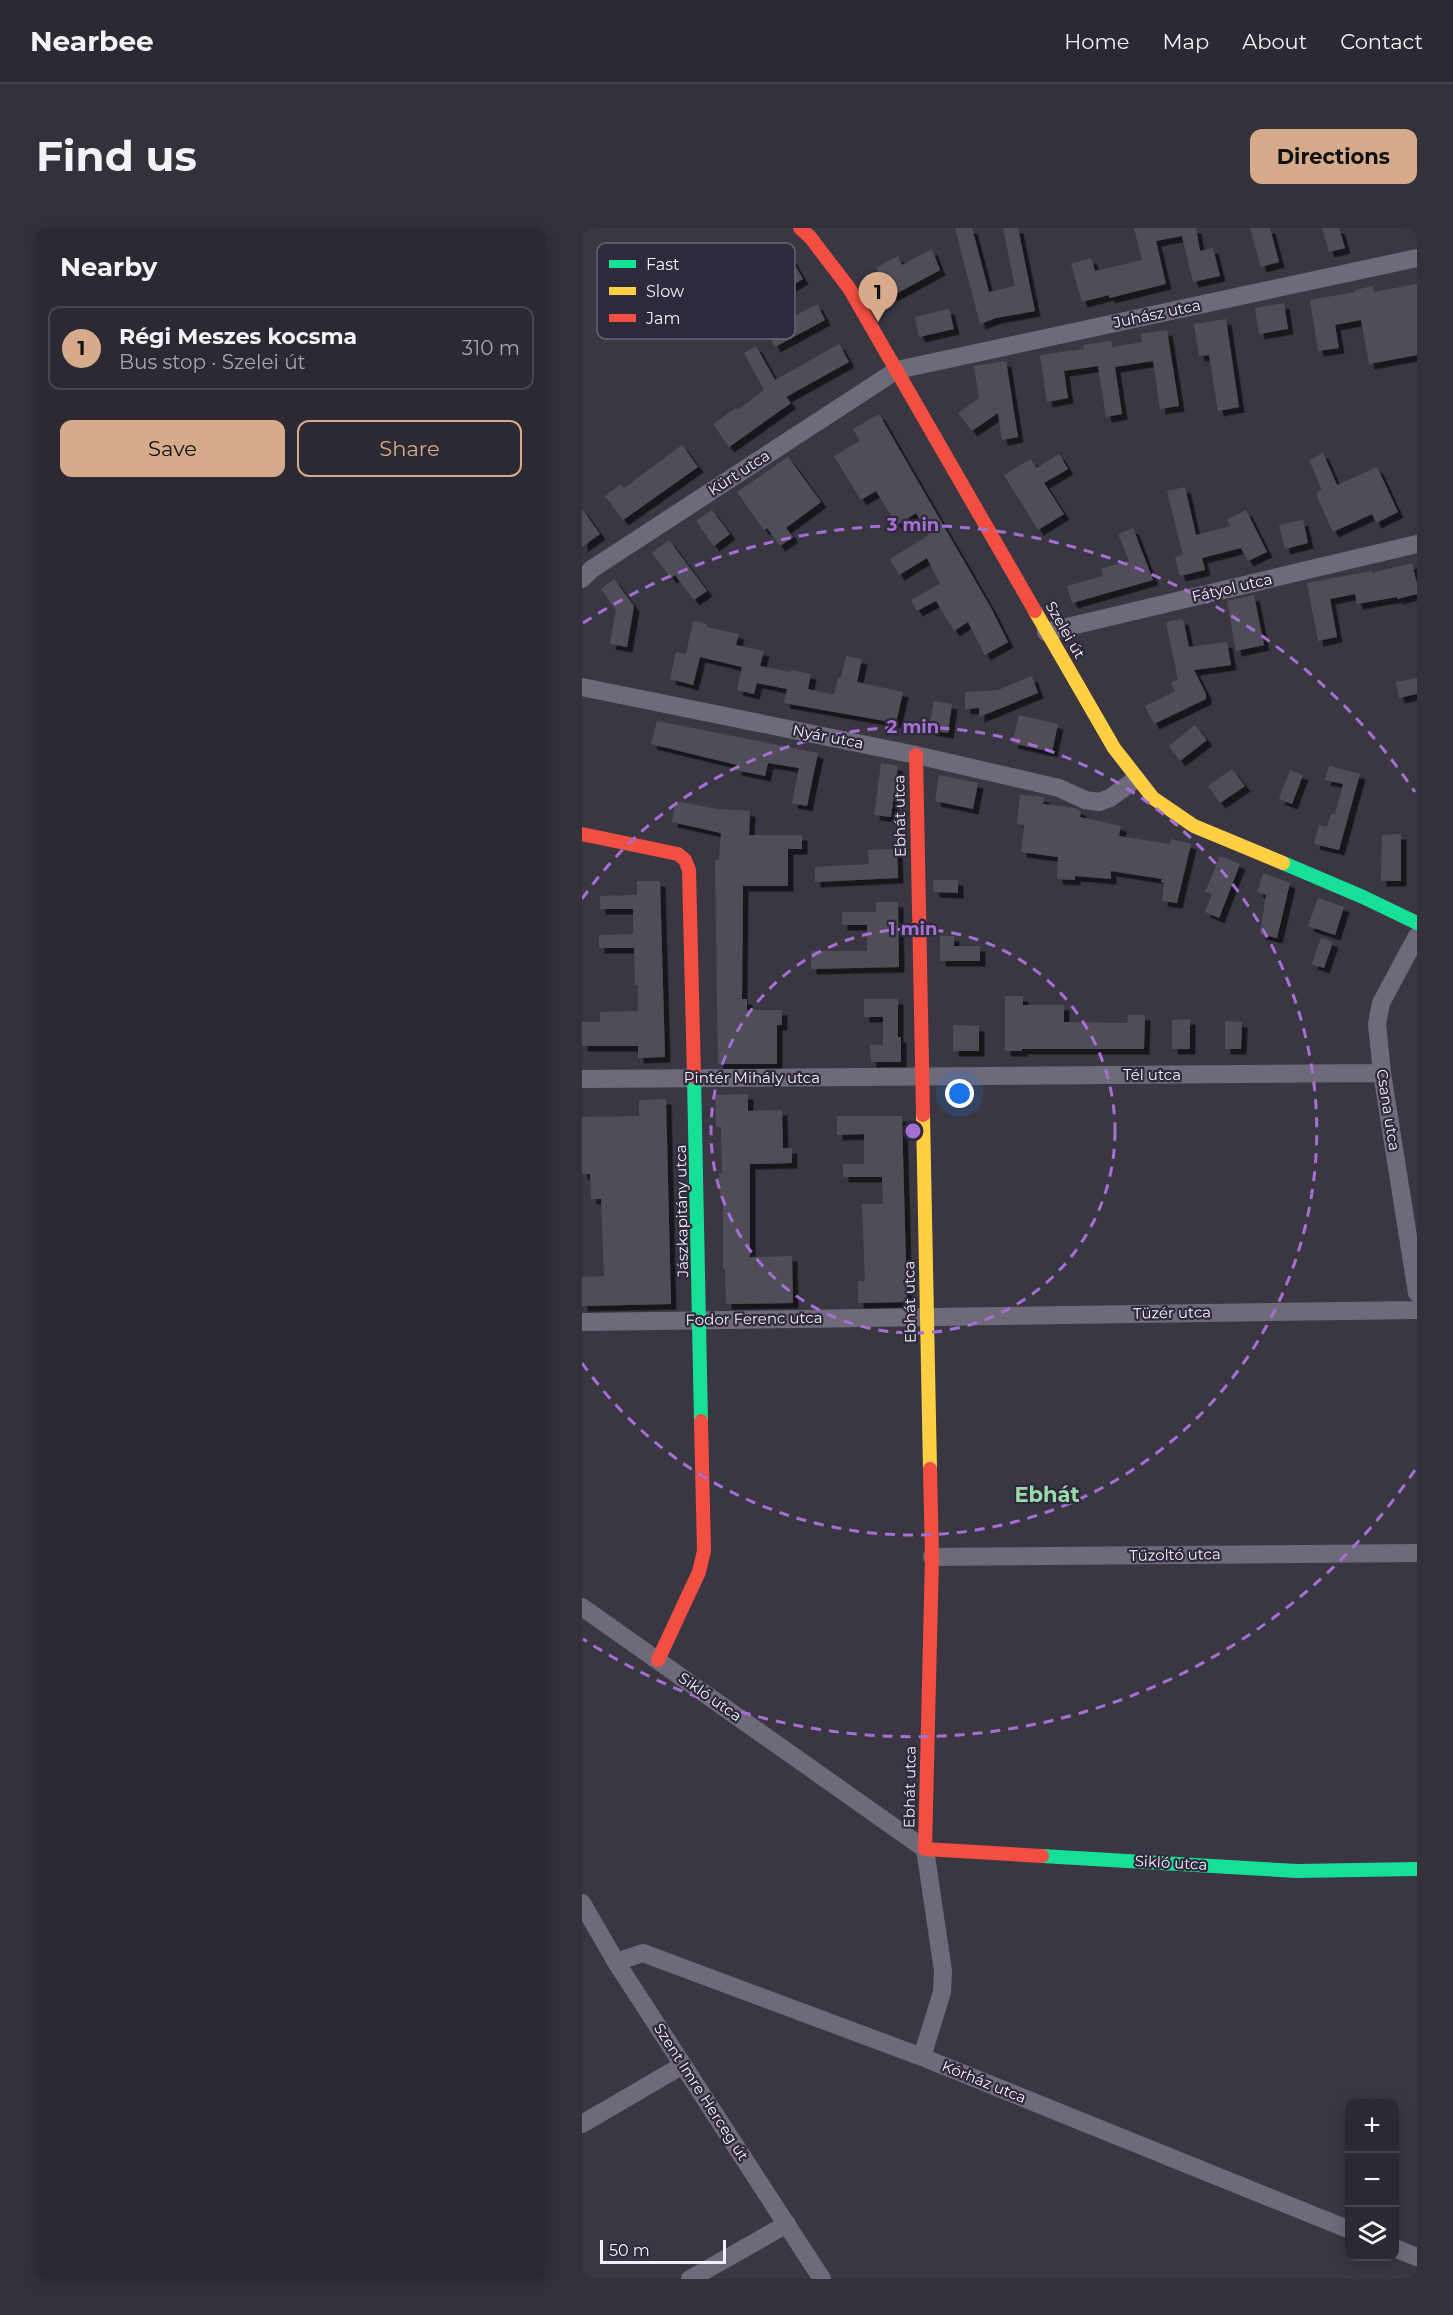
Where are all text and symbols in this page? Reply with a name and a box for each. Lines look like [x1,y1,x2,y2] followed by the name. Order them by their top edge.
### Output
[30,24,154,58] text: Nearbee
[1064,29,1129,54] text: Home
[1162,29,1209,54] text: Map
[1242,29,1307,54] text: About
[1340,29,1423,54] text: Contact
[1250,129,1417,184] button: Directions
[36,130,197,182] text: Find us
[597,243,795,339] legend
[60,251,157,283] text: Nearby
[646,255,680,274] text: Fast
[858,272,898,322] pin: 1
[646,282,684,301] text: Slow
[1111,295,1202,332] street label: Juhász utca
[645,309,680,328] text: Jam
[119,323,357,350] text: Régi Meszes kocsma
[78,336,85,360] text: 1
[462,336,520,360] text: 310 m
[119,350,306,374] text: Bus stop · Szelei út
[60,420,285,477] button: Save
[297,420,522,477] button: Share
[704,446,773,500] street label: Kürt utca
[886,514,939,536] text: 3 min
[1190,569,1274,606] street label: Fátyol utca
[1041,598,1089,662] street label: Szelei út
[887,716,939,738] text: 2 min
[791,720,865,753] street label: Nyár utca
[889,775,910,857] street label: Ebhát utca
[889,918,937,940] text: 1 min
[1123,1065,1181,1084] street label: Tél utca
[684,1068,820,1087] street label: Pintér Mihály utca
[1373,1068,1404,1152] street label: Csana utca
[945,1079,974,1108] your location
[903,1121,923,1141] centre of rings
[671,1144,692,1279] street label: Jászkapitány utca
[899,1261,920,1343] street label: Ebhát utca
[1133,1302,1211,1323] street label: Tüzér utca
[685,1308,823,1329] street label: Fodor Ferenc utca
[1014,1482,1080,1507] district label: Ebhát
[1129,1544,1221,1565] street label: Tűzoltó utca
[675,1668,746,1725] street label: Sikló utca
[899,1746,920,1828] street label: Ebhát utca
[1134,1851,1208,1874] street label: Sikló utca
[650,2019,753,2164] street label: Szent Imre Herceg út
[939,2056,1029,2107] street label: Kórház utca
[1345,2099,1399,2261] map controls
[1345,2099,1399,2153] button: +
[1345,2153,1399,2207] button: −
[1345,2207,1399,2261] button: layers
[600,2237,726,2264] scale bar
[609,2241,650,2260] text: 50 m

